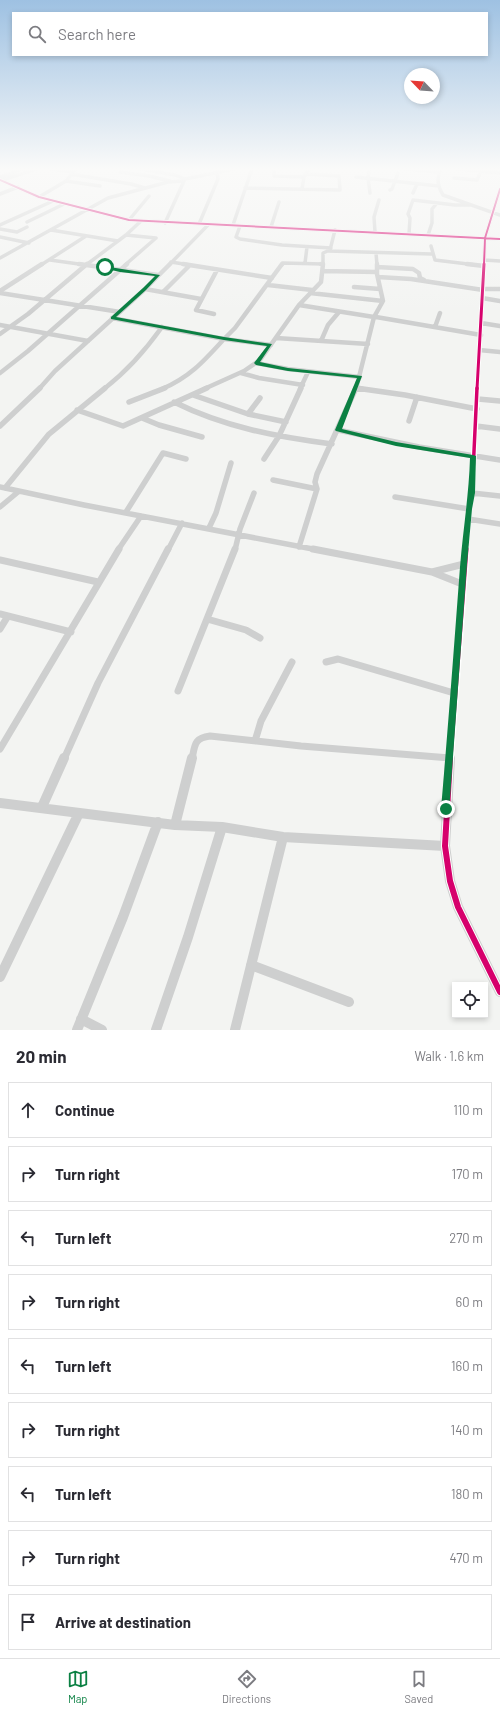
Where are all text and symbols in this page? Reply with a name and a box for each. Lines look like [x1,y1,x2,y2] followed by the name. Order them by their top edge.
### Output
[12,12,488,56] search box
[26,23,48,45] icon: search
[58,25,136,43] text: Search here
[404,68,440,104] north arrow
[96,258,114,276] route start
[437,800,455,818] route end
[452,982,488,1018] map controls
[452,982,488,1018] button: locate
[16,1046,66,1066] text: 20 min
[414,1048,484,1064] text: Walk · 1.6 km
[17,1099,39,1121] icon: ahead
[55,1101,115,1119] text: Continue
[453,1102,483,1118] text: 110 m
[17,1163,39,1185] icon: right
[55,1165,120,1183] text: Turn right
[452,1166,483,1182] text: 170 m
[17,1227,39,1249] icon: left
[55,1229,111,1247] text: Turn left
[449,1230,483,1246] text: 270 m
[17,1291,39,1313] icon: right
[55,1293,120,1311] text: Turn right
[456,1294,483,1310] text: 60 m
[17,1355,39,1377] icon: left
[55,1357,111,1375] text: Turn left
[451,1358,483,1374] text: 160 m
[17,1419,39,1441] icon: right
[55,1421,120,1439] text: Turn right
[451,1422,483,1438] text: 140 m
[17,1483,39,1505] icon: left
[55,1485,111,1503] text: Turn left
[451,1486,483,1502] text: 180 m
[17,1547,39,1569] icon: right
[55,1549,120,1567] text: Turn right
[449,1550,483,1566] text: 470 m
[17,1611,39,1633] icon: arrive
[55,1613,191,1631] text: Arrive at destination
[67,1668,89,1705] tab: Map
[222,1668,271,1705] tab: Directions
[404,1668,433,1705] tab: Saved

